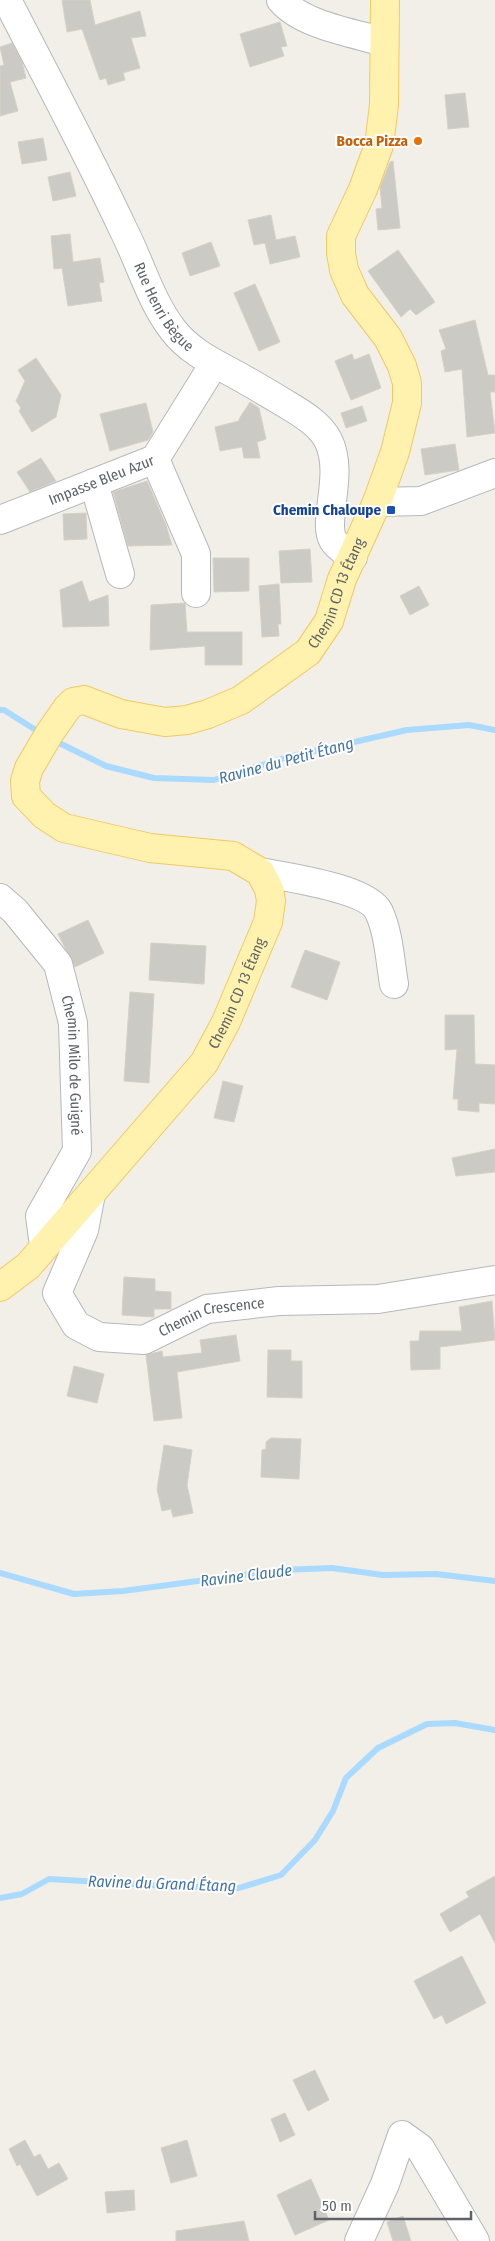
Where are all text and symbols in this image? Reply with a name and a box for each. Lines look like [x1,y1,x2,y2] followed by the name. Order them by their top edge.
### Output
[337,132,409,150] place label: Bocca Pizza
[412,135,424,147] marker: Bocca Pizza
[130,260,197,355] street label: Rue Henri Bègue
[46,451,158,509] street label: Impasse Bleu Azur
[273,501,381,519] place label: Chemin Chaloupe
[385,504,397,516] marker: Chemin Chaloupe
[304,535,368,652] street label: Chemin CD 13 Étang
[216,732,356,788] water label: Ravine du Petit Étang
[204,935,269,1052] street label: Chemin CD 13 Étang
[57,993,86,1136] street label: Chemin Milo de Guigné
[155,1294,265,1340] street label: Chemin Crescence
[199,1560,293,1591] water label: Ravine Claude
[88,1870,236,1896] water label: Ravine du Grand Étang
[315,2188,471,2220] scale bar
[322,2197,352,2215] text: 50 m

